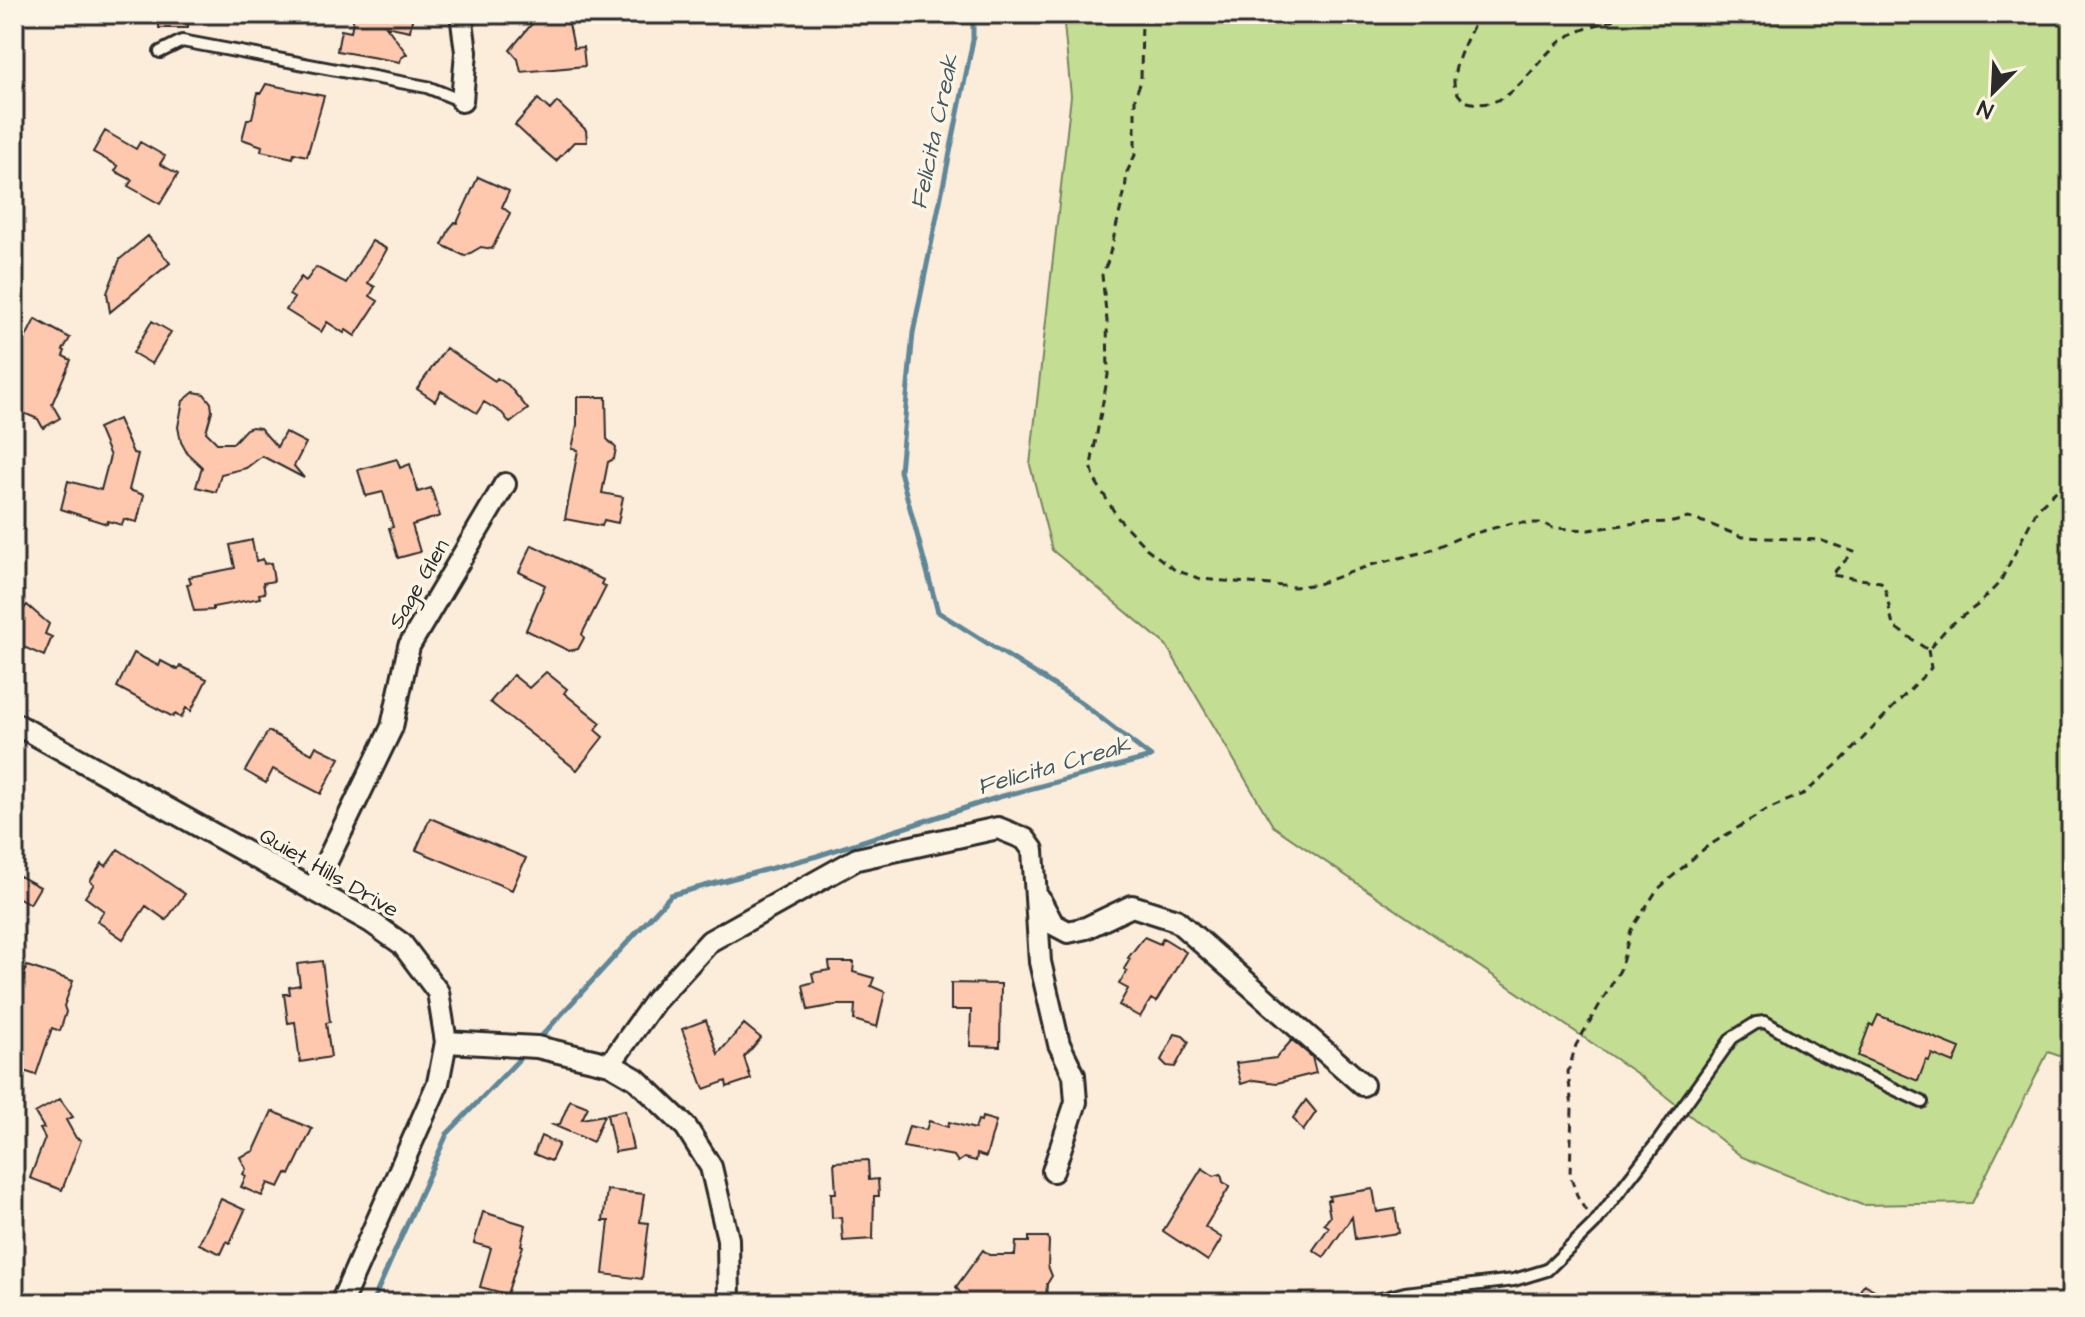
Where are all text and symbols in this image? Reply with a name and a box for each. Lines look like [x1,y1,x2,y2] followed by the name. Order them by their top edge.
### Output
[902,50,968,213] water label: Felicita Creak
[1953,52,2033,132] north arrow
[1973,92,1998,126] text: N
[381,533,458,635] street label: Sage Glen
[974,728,1136,804] water label: Felicita Creak
[254,821,404,926] street label: Quiet Hills Drive

